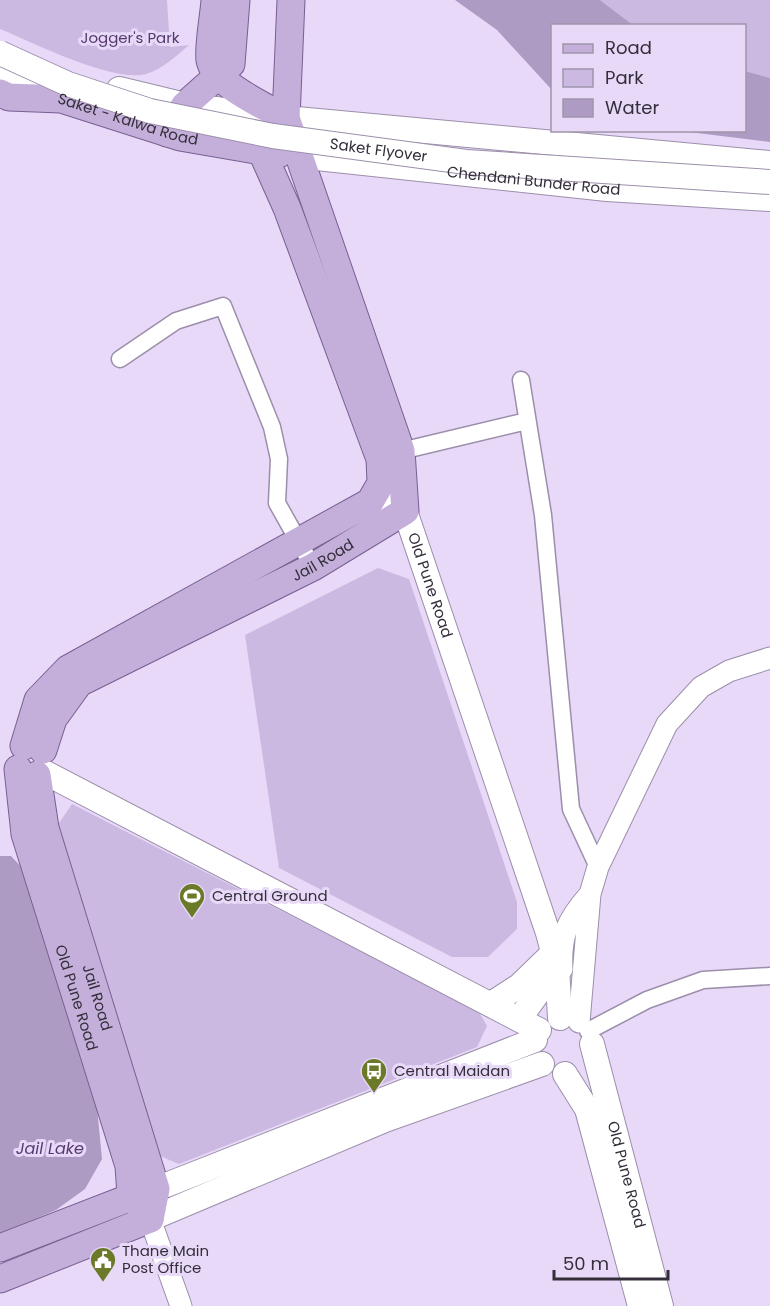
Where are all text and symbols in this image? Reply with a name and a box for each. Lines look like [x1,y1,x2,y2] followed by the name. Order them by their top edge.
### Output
[551,24,746,132] legend
[80,27,180,48] park label: Jogger's Park
[605,35,652,60] text: Road
[605,65,644,90] text: Park
[55,88,200,150] street label: Saket - Kalwa Road
[605,95,659,120] text: Water
[328,133,429,167] street label: Saket Flyover
[446,161,621,200] street label: Chendani Bunder Road
[403,530,458,640] street label: Old Pune Road
[288,534,358,586] street label: Jail Road
[177,881,207,919] sports icon: Central Ground
[212,885,328,906] place label: Central Ground
[50,942,103,1053] street label: Old Pune Road
[78,962,118,1033] street label: Jail Road
[359,1056,389,1094] bus stop icon: Central Maidan
[394,1060,510,1081] place label: Central Maidan
[603,1119,651,1230] street label: Old Pune Road
[16,1137,84,1160] water label: Jail Lake
[122,1240,209,1278] place label: Thane Main Post Office
[554,1243,668,1281] scale bar
[88,1245,118,1283] public building icon: Thane Main Post Office
[563,1251,609,1276] text: 50 m

